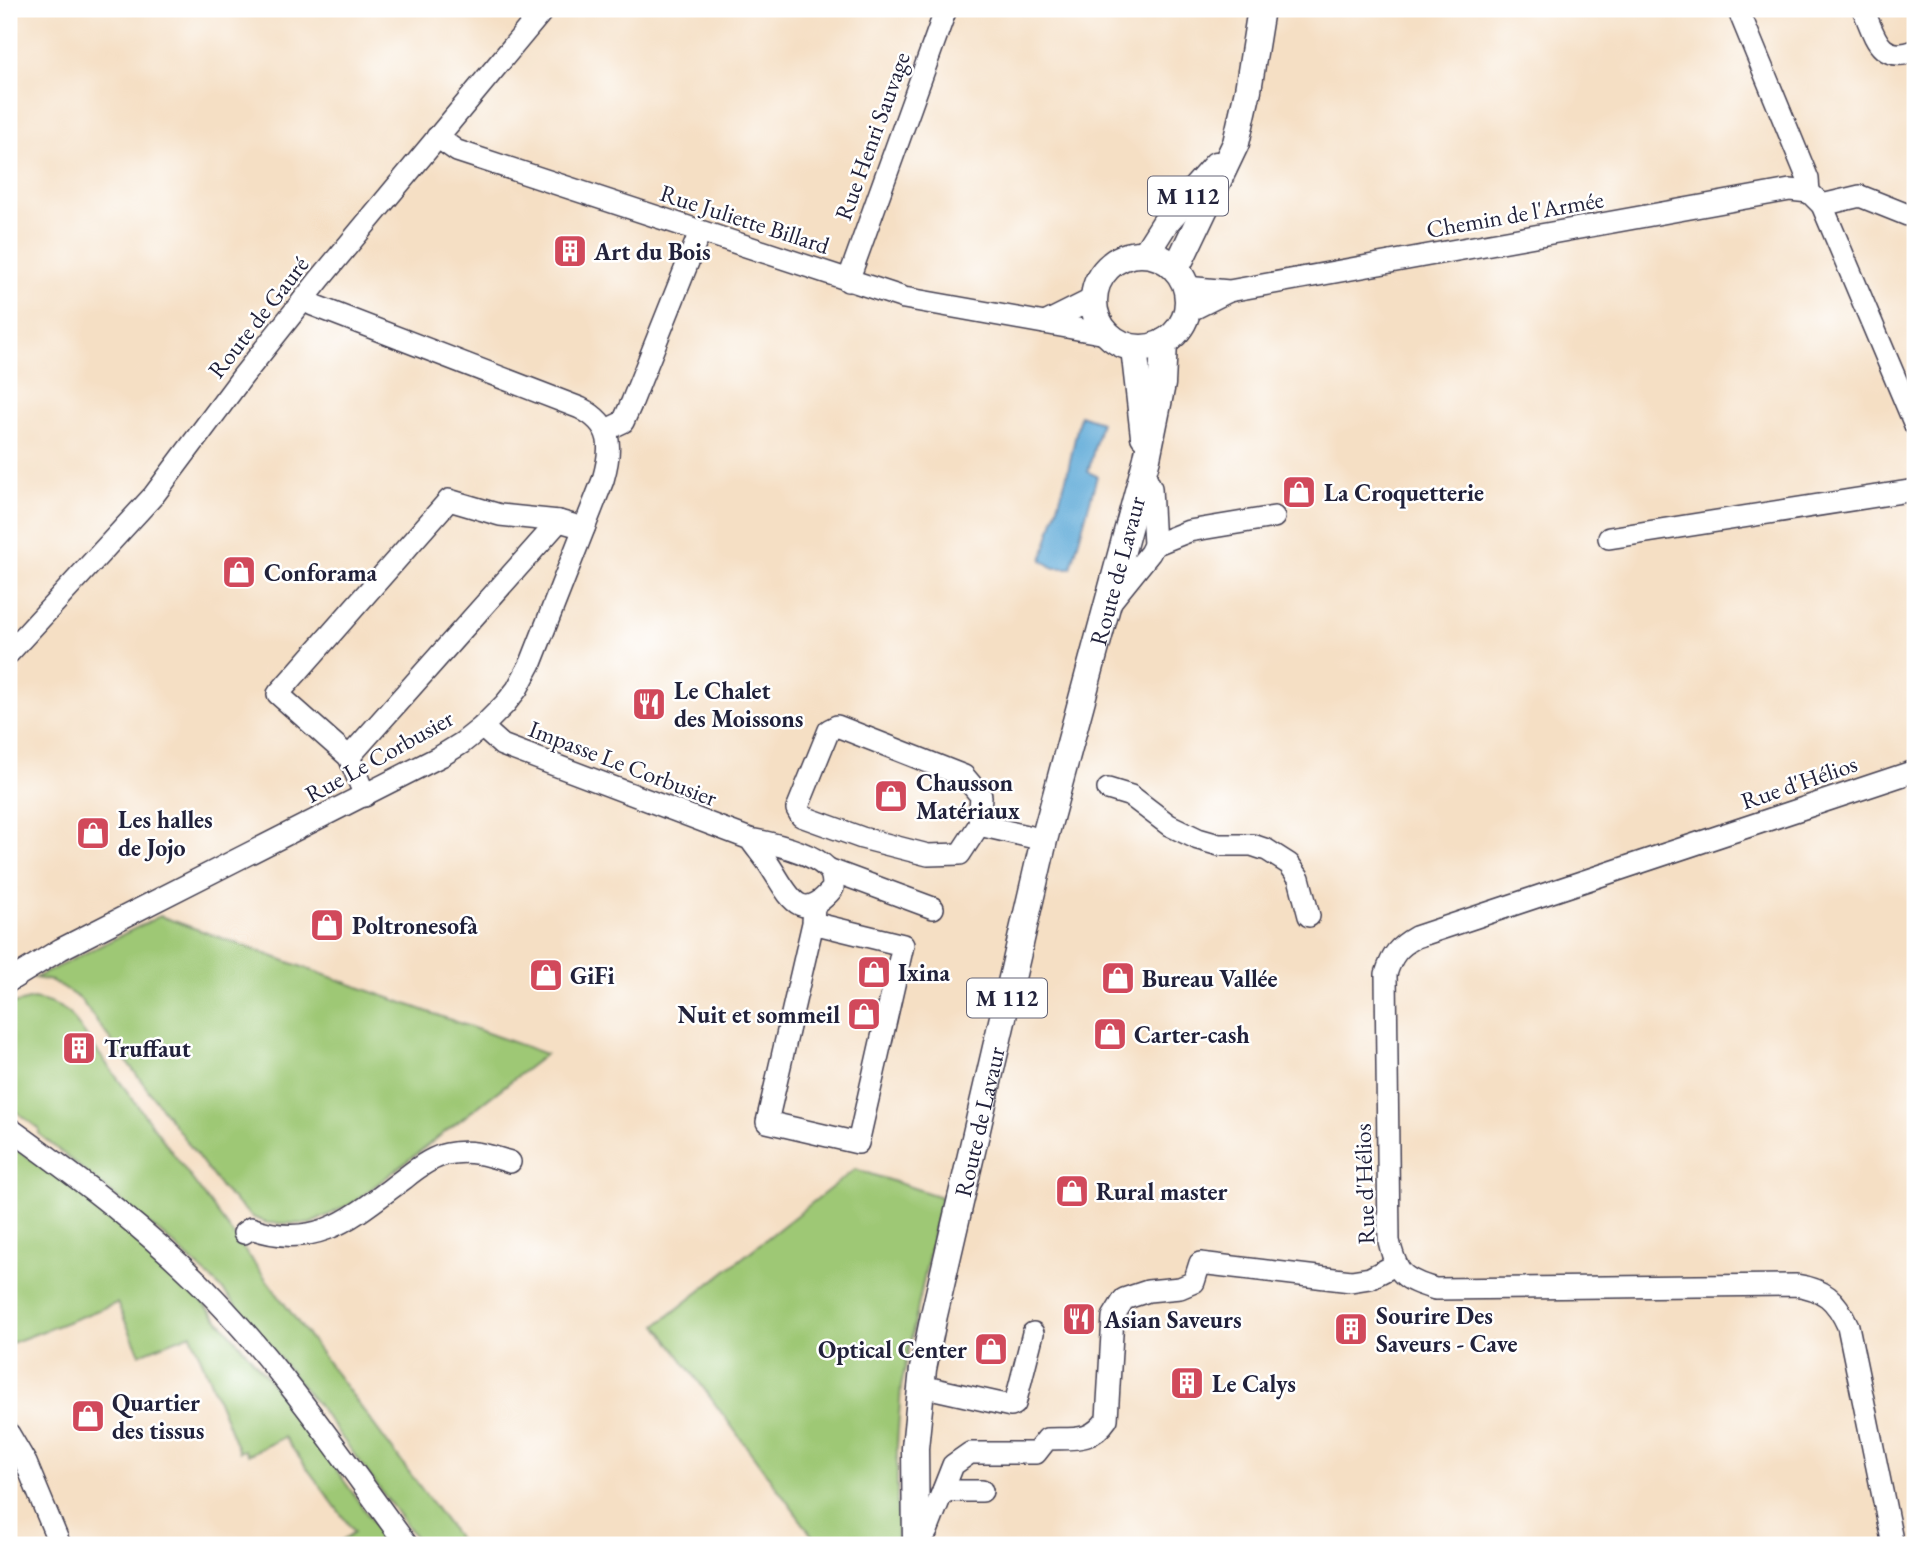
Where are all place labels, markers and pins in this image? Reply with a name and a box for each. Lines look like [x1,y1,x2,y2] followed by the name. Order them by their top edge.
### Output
[551,232,589,270] building icon: Art du Bois
[593,236,711,267] place label: Art du Bois
[1280,473,1318,511] shop icon: La Croquetterie
[1324,477,1484,509] place label: La Croquetterie
[220,553,258,591] shop icon: Conforama
[264,557,378,588] place label: Conforama
[674,675,803,734] place label: Le Chalet des Moissons
[630,685,668,723] restaurant icon: Le Chalet des Moissons
[916,767,1020,826] place label: Chausson Matériaux
[872,777,910,815] shop icon: Chausson Matériaux
[118,804,213,864] place label: Les halles de Jojo
[74,814,112,852] shop icon: Les halles de Jojo
[308,906,346,944] shop icon: Poltronesofà
[352,910,478,941] place label: Poltronesofà
[855,953,893,991] shop icon: Ixina
[527,956,565,994] shop icon: GiFi
[898,957,951,988] place label: Ixina
[1099,959,1137,997] shop icon: Bureau Vallée
[570,960,615,991] place label: GiFi
[1142,963,1277,994] place label: Bureau Vallée
[845,995,883,1033] shop icon: Nuit et sommeil
[678,999,840,1030] place label: Nuit et sommeil
[1091,1015,1129,1053] shop icon: Carter-cash
[1134,1019,1250,1050] place label: Carter-cash
[60,1029,98,1067] building icon: Truffaut
[104,1033,191,1064] place label: Truffaut
[1053,1172,1091,1210] shop icon: Rural master
[1096,1176,1228,1207] place label: Rural master
[1060,1300,1098,1338] restaurant icon: Asian Saveurs
[1376,1300,1518,1359] place label: Sourire Des Saveurs - Cave
[1103,1304,1242,1335] place label: Asian Saveurs
[1332,1310,1370,1348] building icon: Sourire Des Saveurs - Cave
[972,1330,1010,1368] shop icon: Optical Center
[818,1334,967,1365] place label: Optical Center
[1168,1364,1206,1402] building icon: Le Calys
[1212,1368,1296,1400] place label: Le Calys
[112,1387,204,1446] place label: Quartier des tissus
[69,1397,107,1435] shop icon: Quartier des tissus

